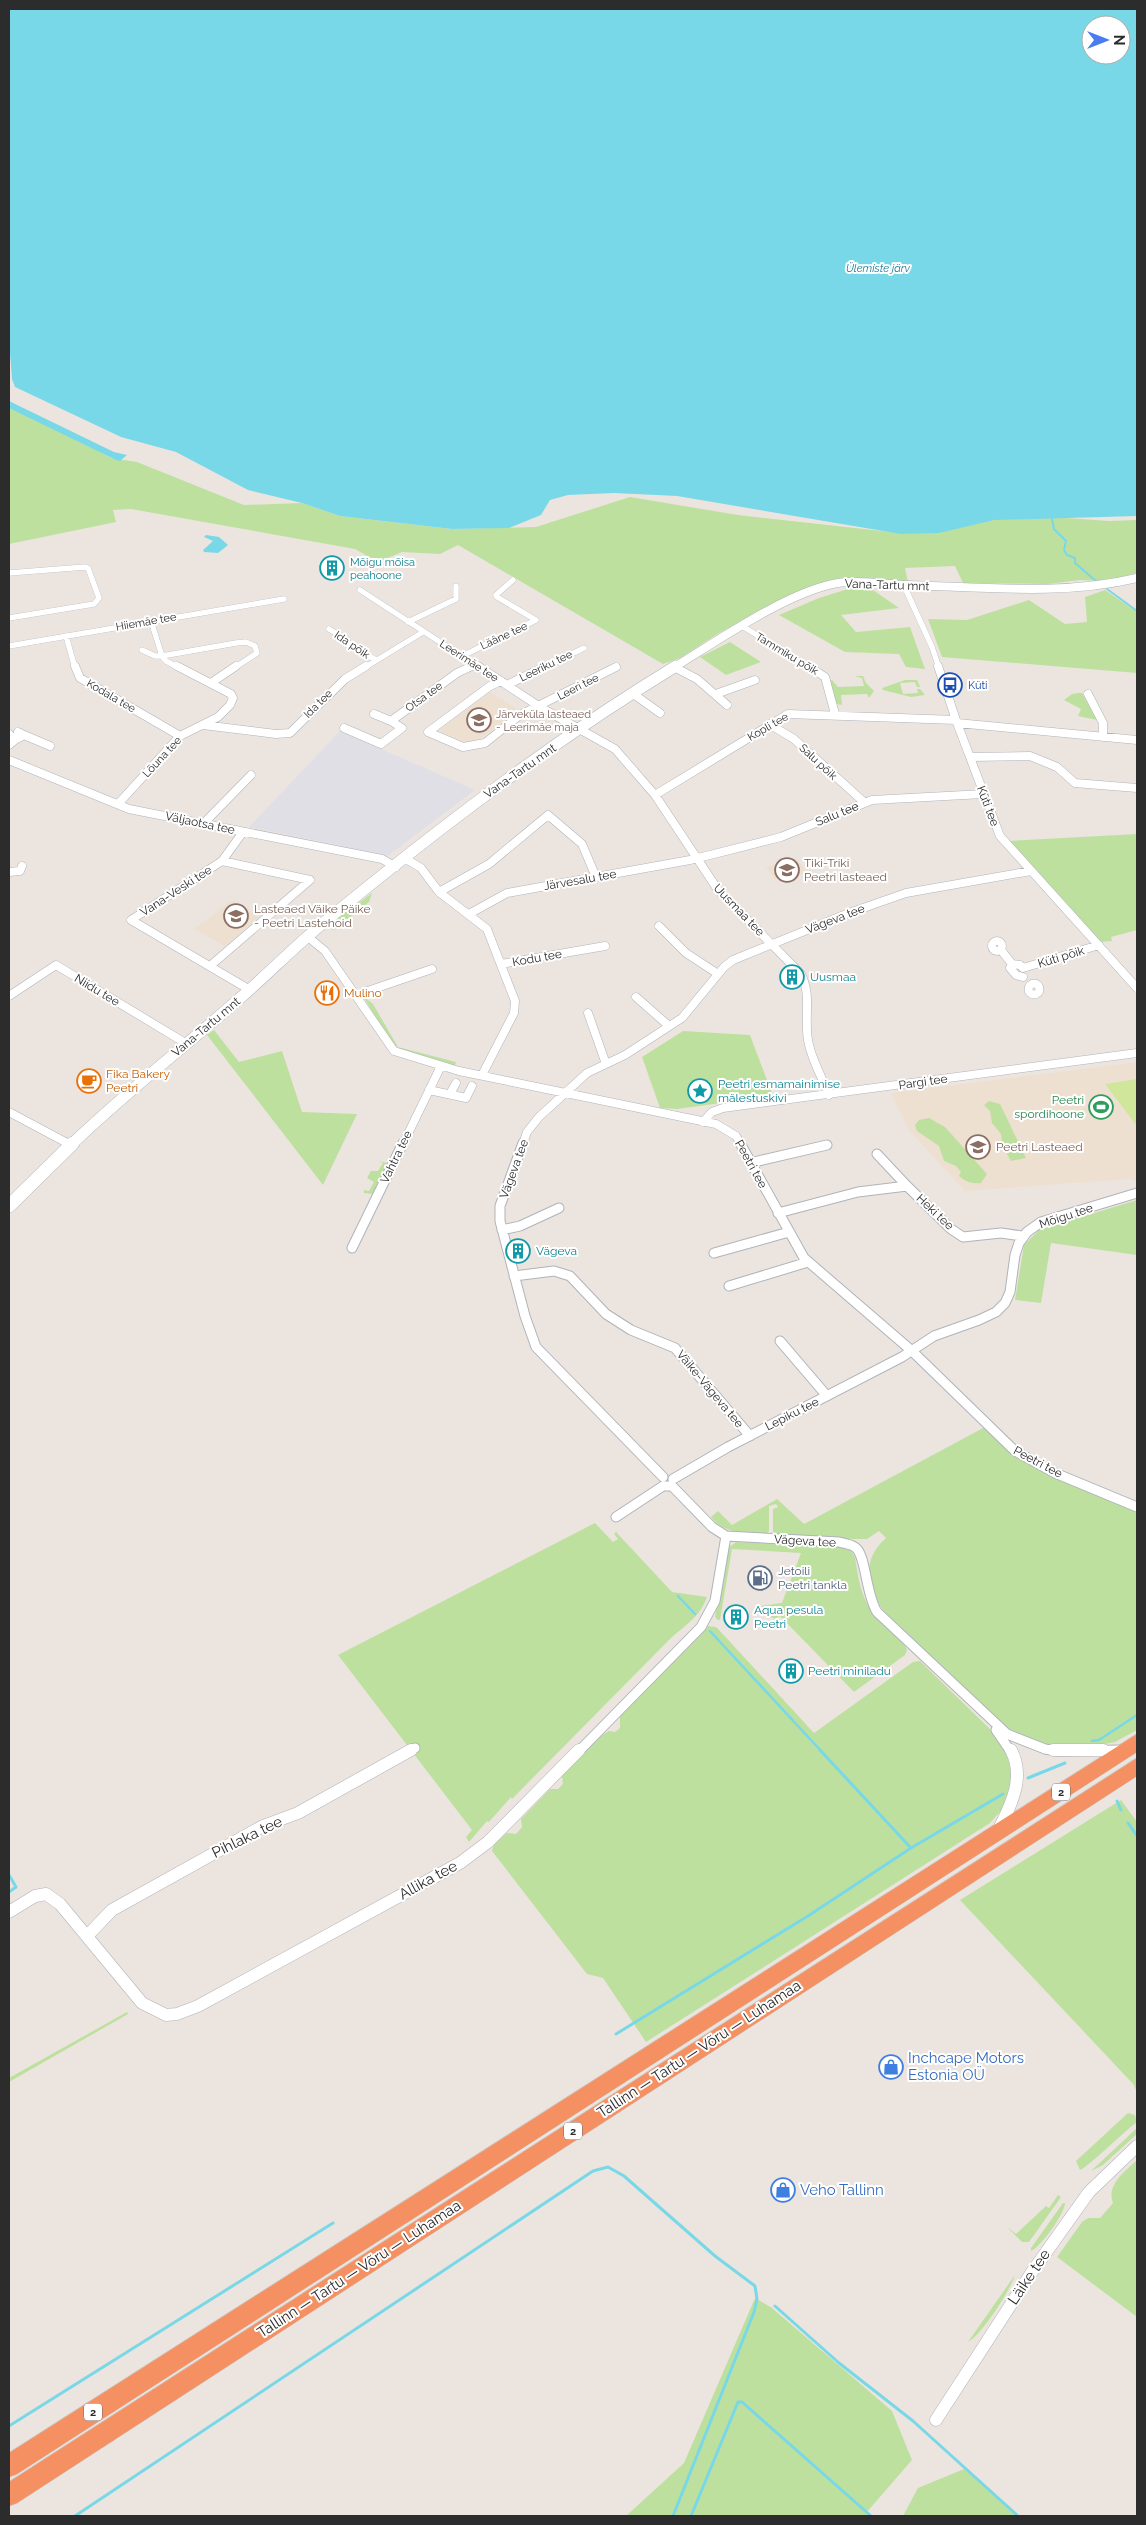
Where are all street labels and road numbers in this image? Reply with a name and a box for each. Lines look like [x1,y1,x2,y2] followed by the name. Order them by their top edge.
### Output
[844,577,930,593] street label: Vana-Tartu mnt
[115,610,178,634] street label: Hiiemäe tee
[478,619,530,653] street label: Lääne tee
[332,628,372,662] street label: Ida põik
[753,630,821,678] street label: Tammiku põik
[437,637,501,685] street label: Leerimäe tee
[517,647,575,684] street label: Leeriku tee
[555,671,601,703] street label: Leeri tee
[84,677,138,715] street label: Kodala tee
[403,679,445,715] street label: Otsa tee
[301,687,335,721] street label: Ida tee
[745,710,791,744] street label: Kopli tee
[140,733,185,780] street label: Lõuna tee
[481,741,559,801] street label: Vana-Tartu mnt
[797,741,840,783] street label: Salu põik
[974,784,1002,828] street label: Küti tee
[813,799,861,829] street label: Salu tee
[164,809,236,837] street label: Väljaotsa tee
[138,863,214,919] street label: Vana-Veski tee
[543,867,617,893] street label: Järvesalu tee
[711,881,767,939] street label: Uusmaa tee
[803,901,867,937] street label: Vägeva tee
[1036,943,1087,971] street label: Küti põik
[511,947,563,969] street label: Kodu tee
[72,971,122,1009] street label: Niidu tee
[169,994,243,1060] street label: Vana-Tartu mnt
[898,1072,948,1092] street label: Pargi tee
[377,1128,415,1186] street label: Vahtra tee
[497,1137,531,1201] street label: Vägeva tee
[732,1137,770,1191] street label: Peetri tee
[913,1191,957,1233] street label: Heki tee
[1037,1201,1095,1231] street label: Mõigu tee
[674,1348,746,1430] street label: Väike-Vägeva tee
[763,1394,821,1434] street label: Lepiku tee
[1011,1443,1065,1481] street label: Peetri tee
[774,1532,836,1550] street label: Vägeva tee
[1052,1784,1070,1800] road number: 2
[209,1812,285,1862] street label: Pihlaka tee
[396,1857,461,1903] street label: Allika tee
[594,1976,804,2122] street label: Tallinn — Tartu — Võru — Luhamaa
[564,2122,582,2140] road number: 2
[254,2196,464,2342] street label: Tallinn — Tartu — Võru — Luhamaa
[1004,2246,1054,2308] street label: Läike tee
[84,2404,102,2420] road number: 2

